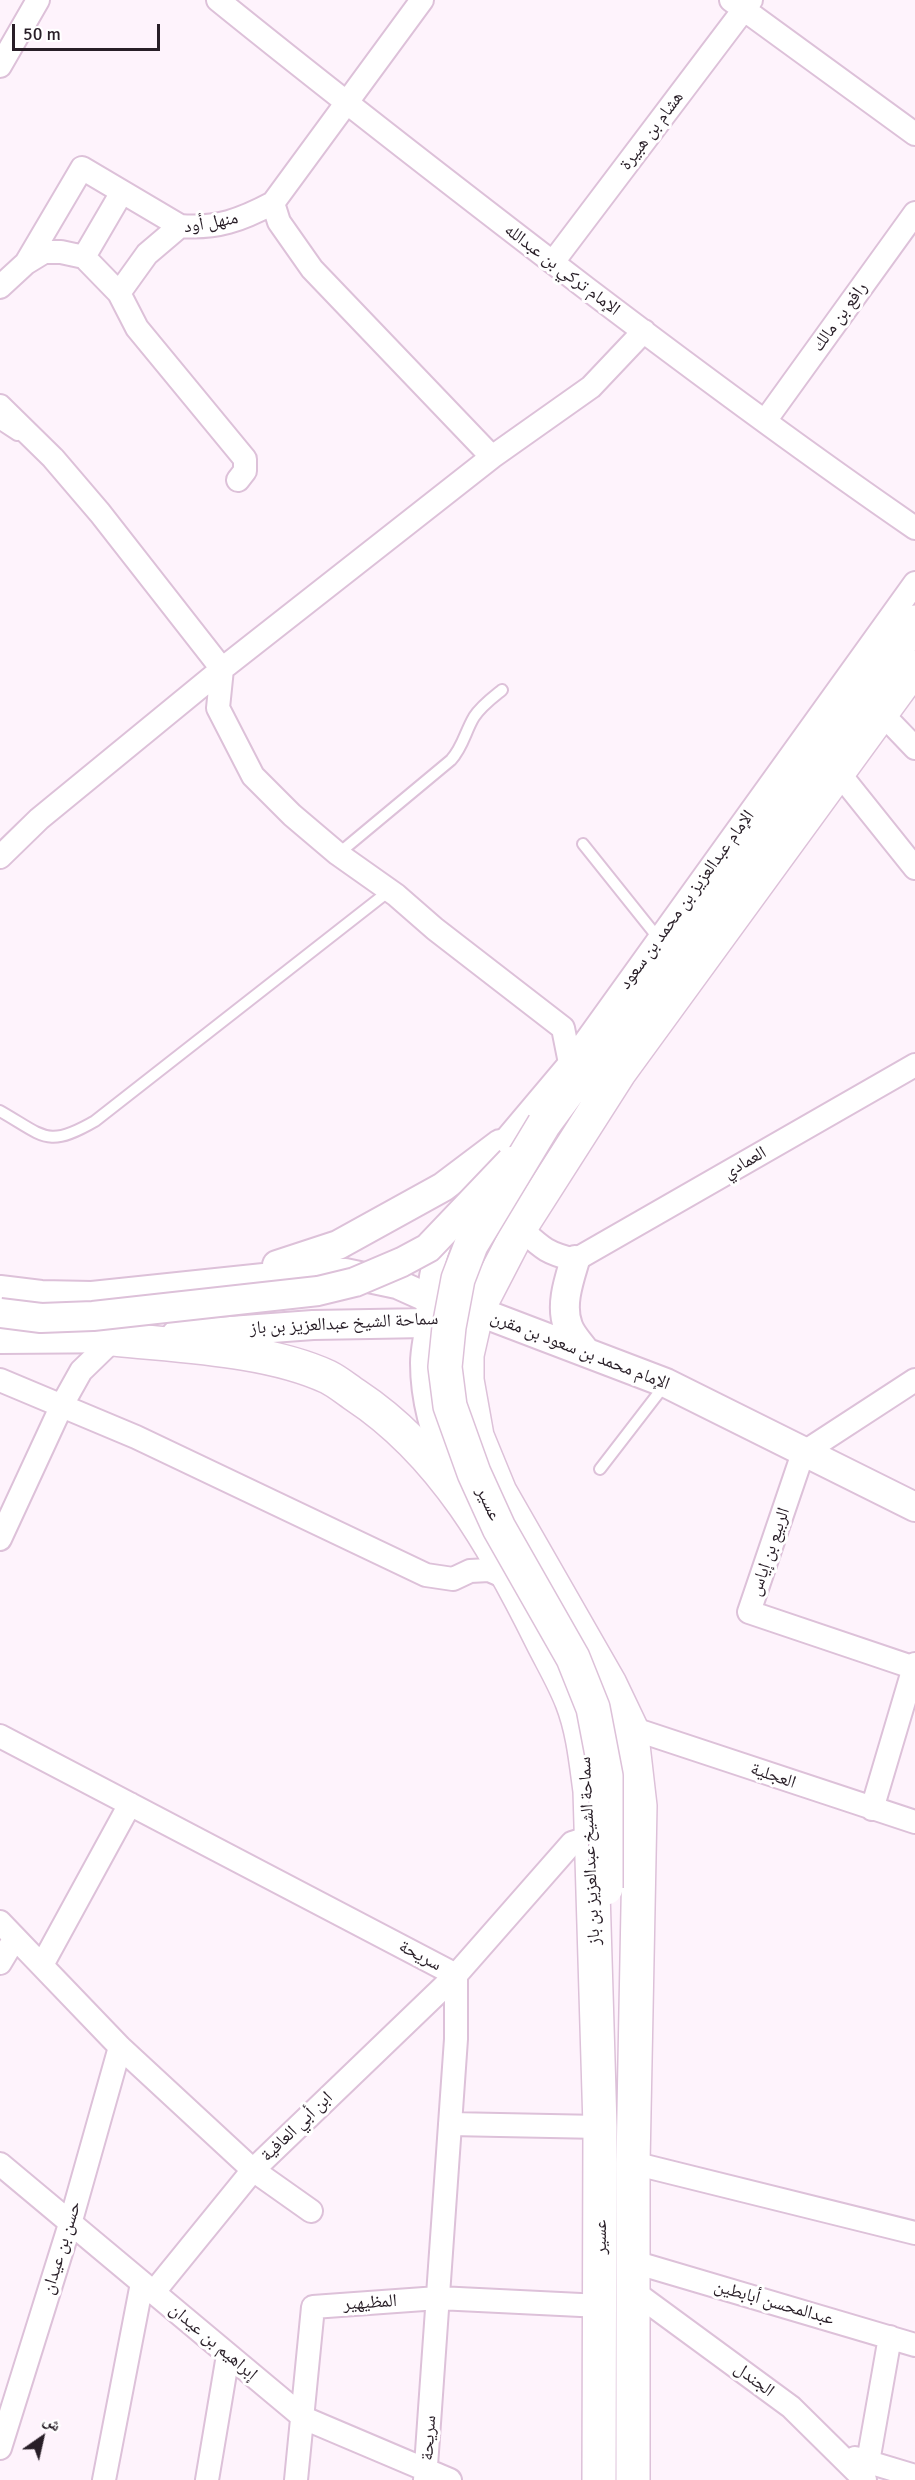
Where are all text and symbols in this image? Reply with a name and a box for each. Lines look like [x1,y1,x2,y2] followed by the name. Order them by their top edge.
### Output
[15,12,164,50] scale bar
[23,23,61,45] text: 50 m
[615,87,689,175] street label: هشام بن هبيرة
[182,208,240,238] street label: منهل أود
[500,219,624,321] street label: الإمام تركي بن عبدالله
[808,278,872,356] street label: رافع بن مالك
[615,806,759,994] street label: الإمام عبدالعزيز بن محمد بن سعود
[720,1142,770,1184] street label: العمادي
[487,1307,673,1395] street label: الإمام محمد بن سعود بن مقرن
[249,1308,439,1340] street label: سماحة الشيخ عبدالعزيز بن باز
[471,1484,505,1524] street label: عسير
[745,1505,795,1599] street label: الربيع بن إياس
[574,1756,606,1946] street label: سماحة الشيخ عبدالعزيز بن باز
[747,1758,799,1794] street label: العجلية
[395,1936,445,1976] street label: سريحة
[257,2087,337,2167] street label: ابن أبي العافية
[38,2199,86,2297] street label: حسن بن عيدان
[590,2220,612,2254] street label: عسير
[711,2276,837,2330] street label: عبدالمحسن أبابطين
[342,2290,398,2316] street label: المظيهير
[165,2299,261,2385] street label: إبراهيم بن عيدان
[730,2358,778,2402] street label: الجندل
[12,2408,72,2468] north arrow
[39,2410,65,2436] text: ش
[417,2415,441,2461] street label: سريحة

